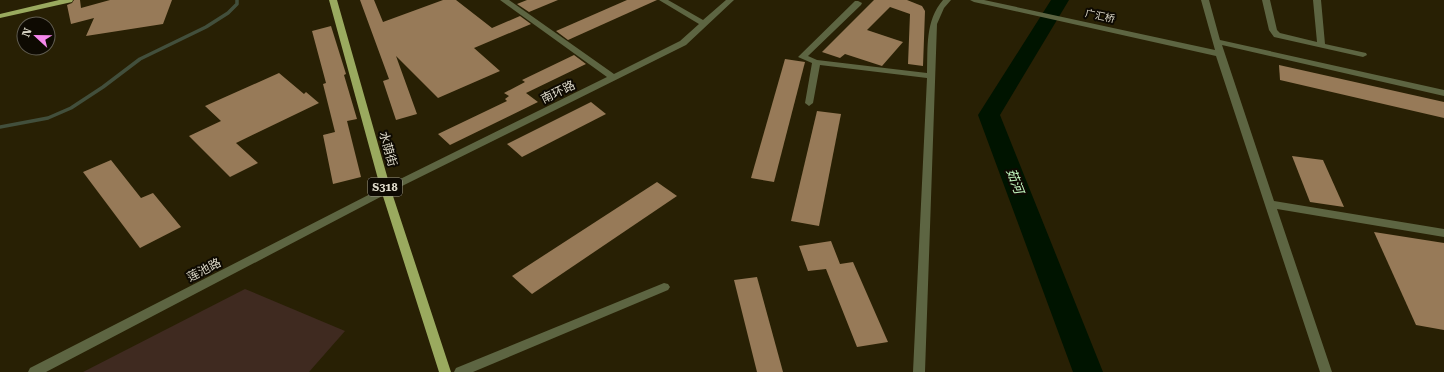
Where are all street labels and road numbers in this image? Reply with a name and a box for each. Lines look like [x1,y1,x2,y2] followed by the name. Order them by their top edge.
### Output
[1084,8,1116,24] street label: 广汇桥
[539,78,577,106] street label: 南环路
[376,130,400,168] street label: 水荫街
[368,178,402,196] road number: S318
[185,256,223,284] street label: 莲池路

